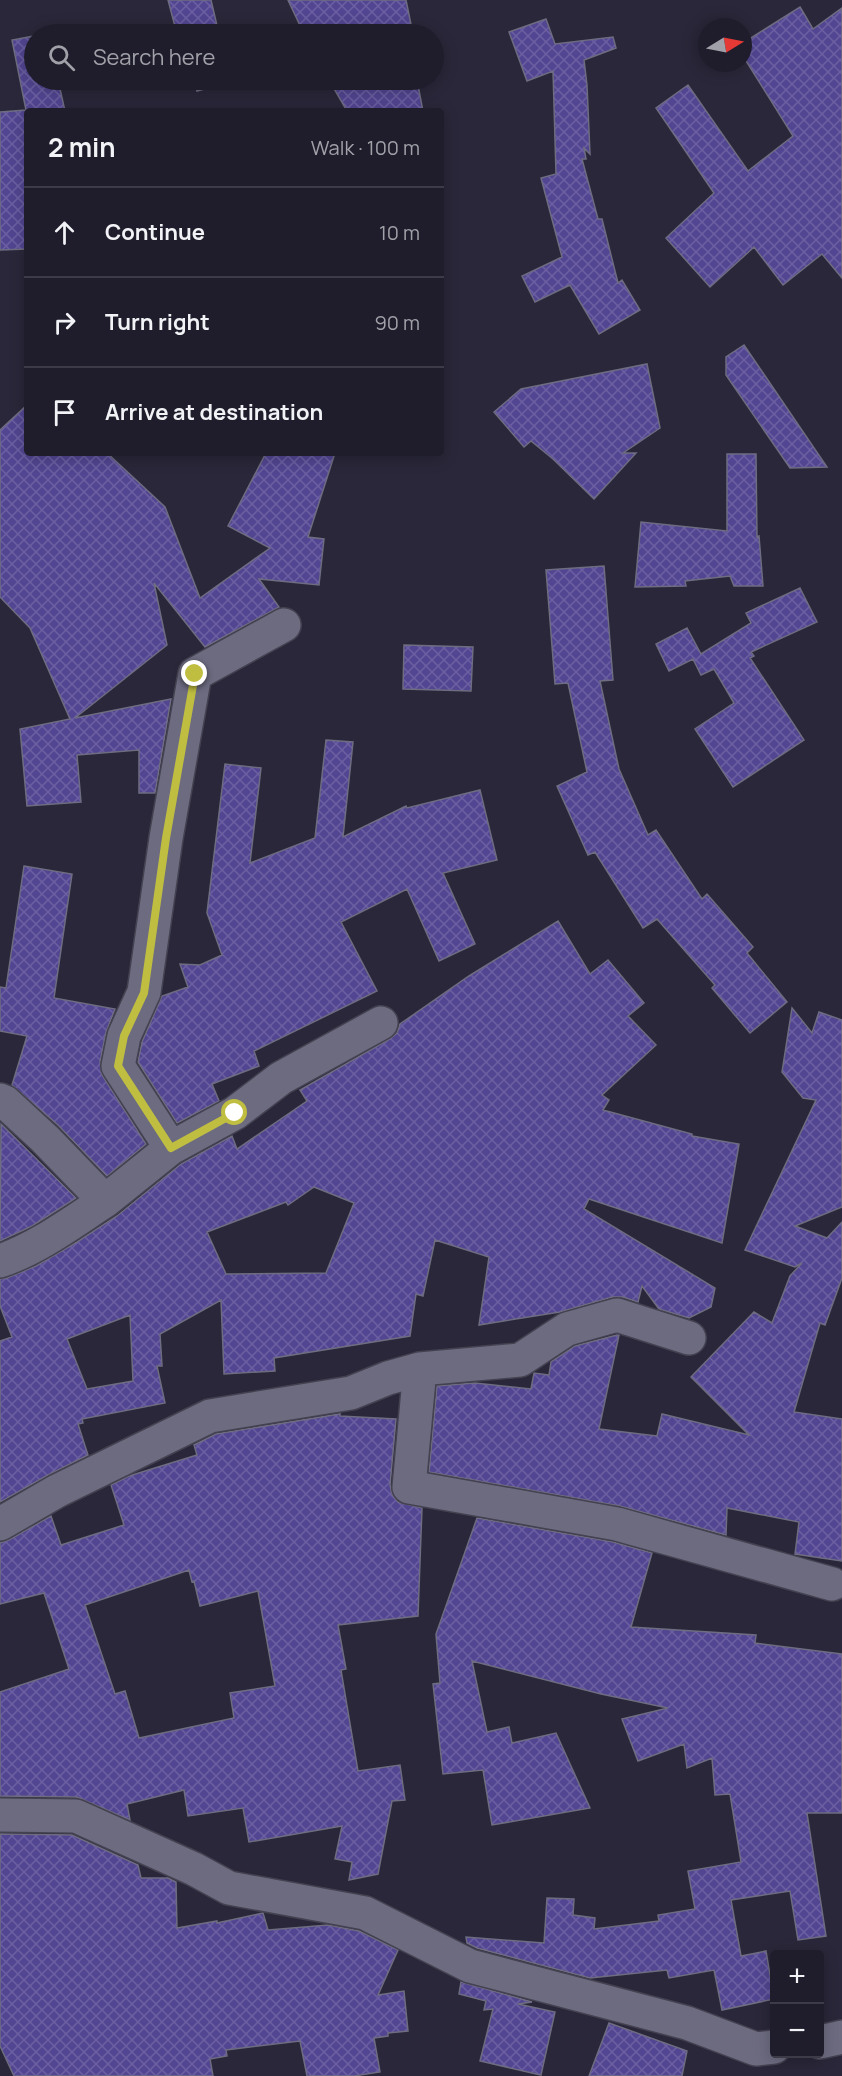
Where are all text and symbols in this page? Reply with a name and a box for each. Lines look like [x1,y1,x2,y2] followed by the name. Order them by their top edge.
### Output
[698,18,752,72] north arrow
[24,24,444,90] search box
[45,41,78,74] icon: search
[93,42,215,72] text: Search here
[48,129,116,165] text: 2 min
[311,134,420,161] text: Walk · 100 m
[48,216,81,249] icon: ahead
[105,217,205,247] text: Continue
[379,219,420,246] text: 10 m
[48,306,81,339] icon: right
[105,307,210,337] text: Turn right
[374,309,420,336] text: 90 m
[48,396,81,429] icon: arrive
[105,397,323,427] text: Arrive at destination
[181,660,207,686] route end
[221,1099,247,1125] route start
[770,1950,824,2058] map controls
[770,1950,824,2004] button: +
[770,2004,824,2058] button: −

